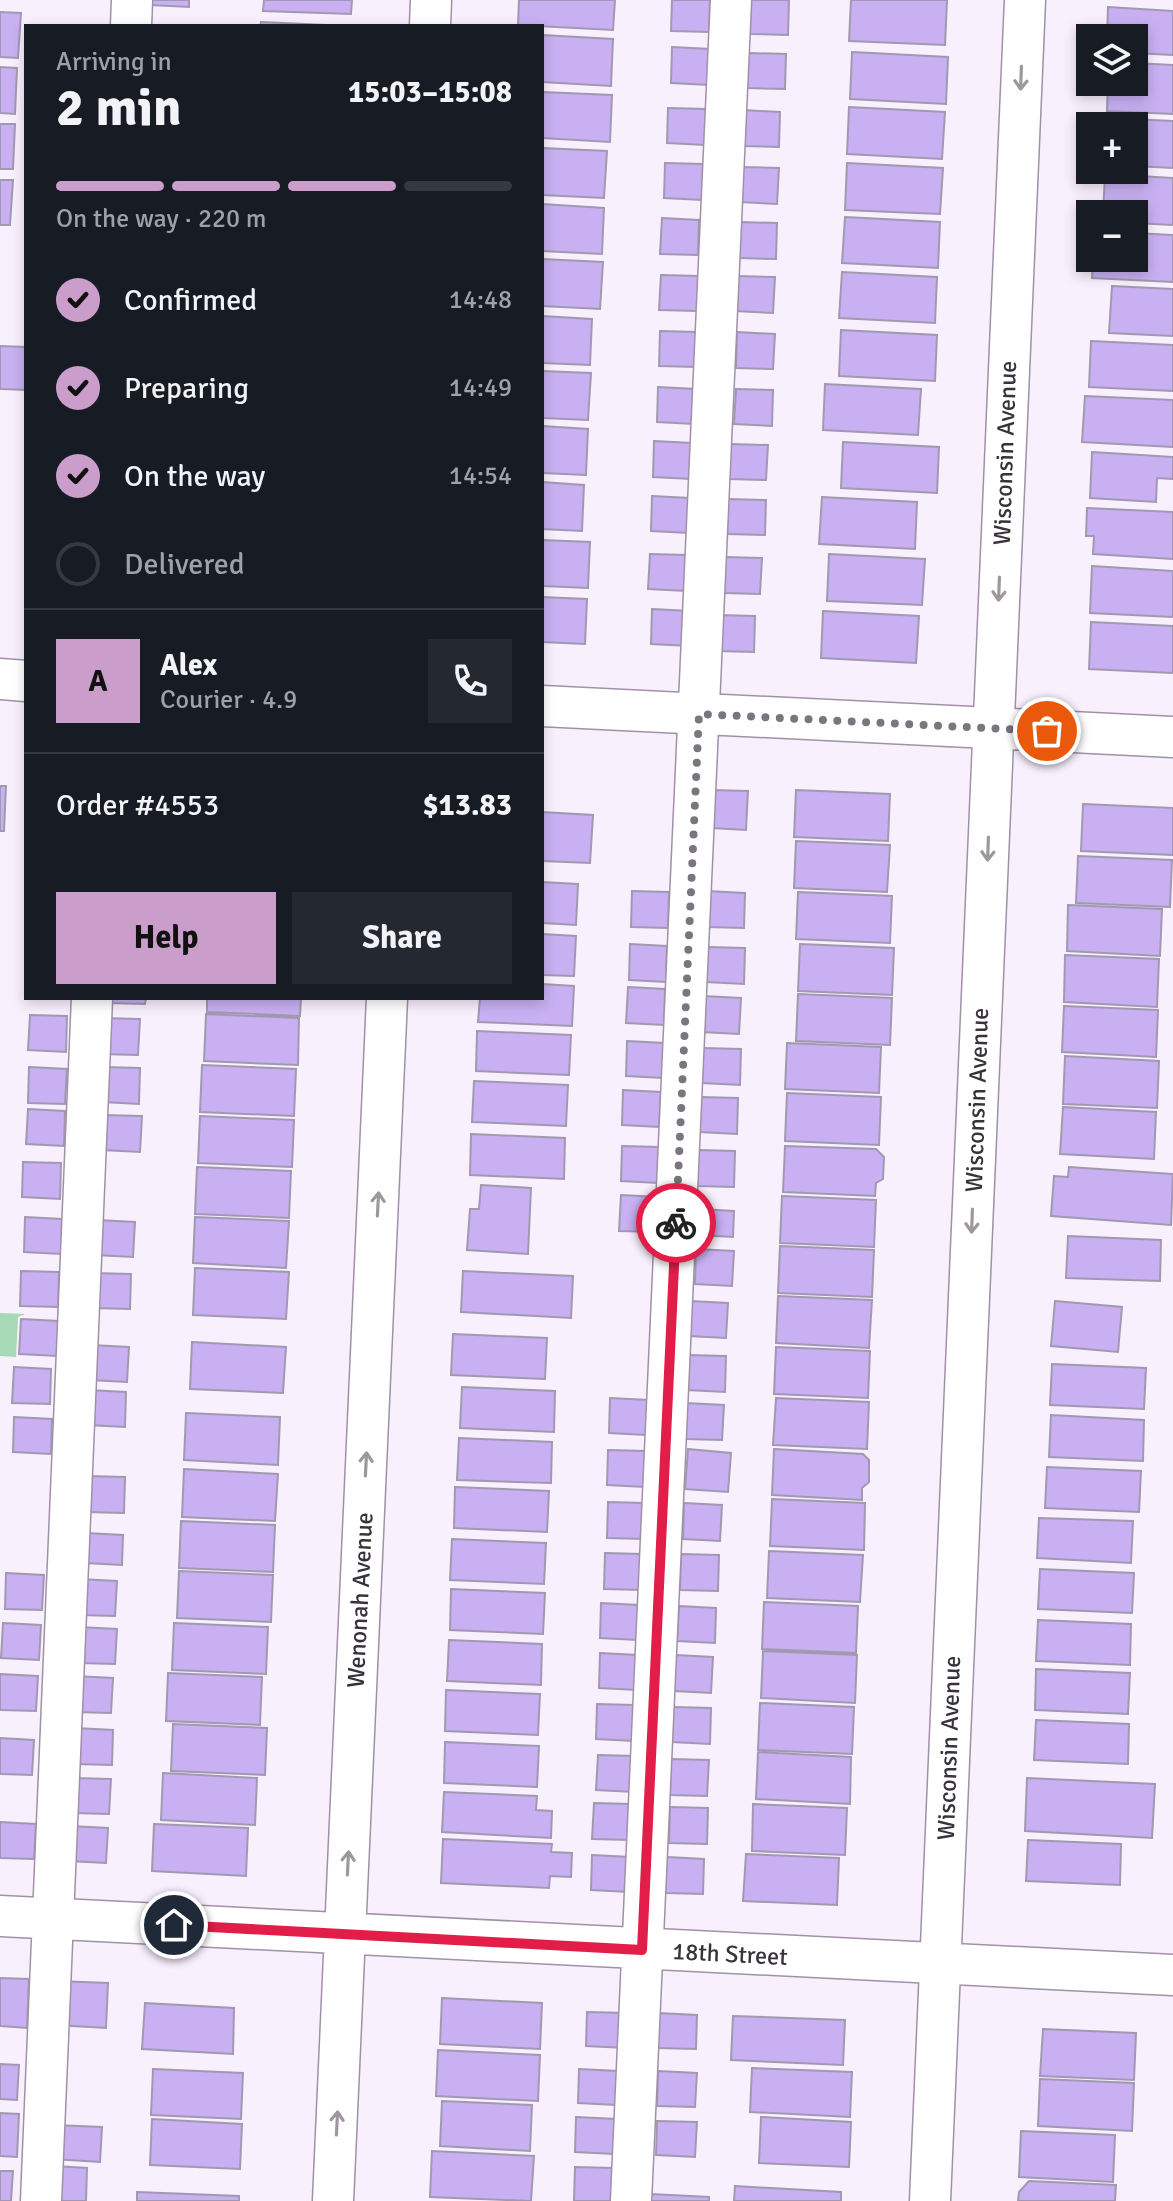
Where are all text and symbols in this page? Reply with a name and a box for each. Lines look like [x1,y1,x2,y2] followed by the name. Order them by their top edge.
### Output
[1076,24,1148,272] map controls
[1076,24,1148,96] button: layers
[56,46,172,78] text: Arriving in
[1014,64,1029,91] one-way arrow
[348,74,512,111] text: 15:03–15:08
[56,76,182,140] text: 2 min
[1076,112,1148,184] button: +
[1076,200,1148,272] button: −
[56,203,266,235] text: On the way · 220 m
[56,278,100,322] icon: check
[124,282,257,319] text: Confirmed
[449,284,512,316] text: 14:48
[987,360,1023,546] street label: Wisconsin Avenue
[56,366,100,410] icon: check
[124,370,249,407] text: Preparing
[449,372,512,404] text: 14:49
[56,454,100,498] icon: check
[124,458,265,495] text: On the way
[449,460,512,492] text: 14:54
[124,546,245,583] text: Delivered
[992,575,1007,602] one-way arrow
[428,639,512,723] button: phone
[160,647,217,684] text: Alex
[88,663,108,700] text: A
[160,684,297,716] text: Courier · 4.9
[1013,697,1081,765] pin
[1025,709,1069,753] icon: bag
[56,787,219,824] text: Order #4553
[422,787,512,824] text: $13.83
[980,835,995,862] one-way arrow
[56,892,276,984] button: Help
[292,892,512,984] button: Share
[959,1007,995,1193] street label: Wisconsin Avenue
[636,1183,716,1263] courier
[370,1191,385,1218] one-way arrow
[654,1201,698,1245] icon: bike
[964,1207,979,1234] one-way arrow
[359,1451,374,1478] one-way arrow
[340,1511,380,1689] street label: Wenonah Avenue
[931,1655,967,1841] street label: Wisconsin Avenue
[341,1850,356,1877] one-way arrow
[140,1891,208,1959] pin
[152,1903,196,1947] icon: home
[672,1936,788,1972] street label: 18th Street
[329,2110,344,2137] one-way arrow

